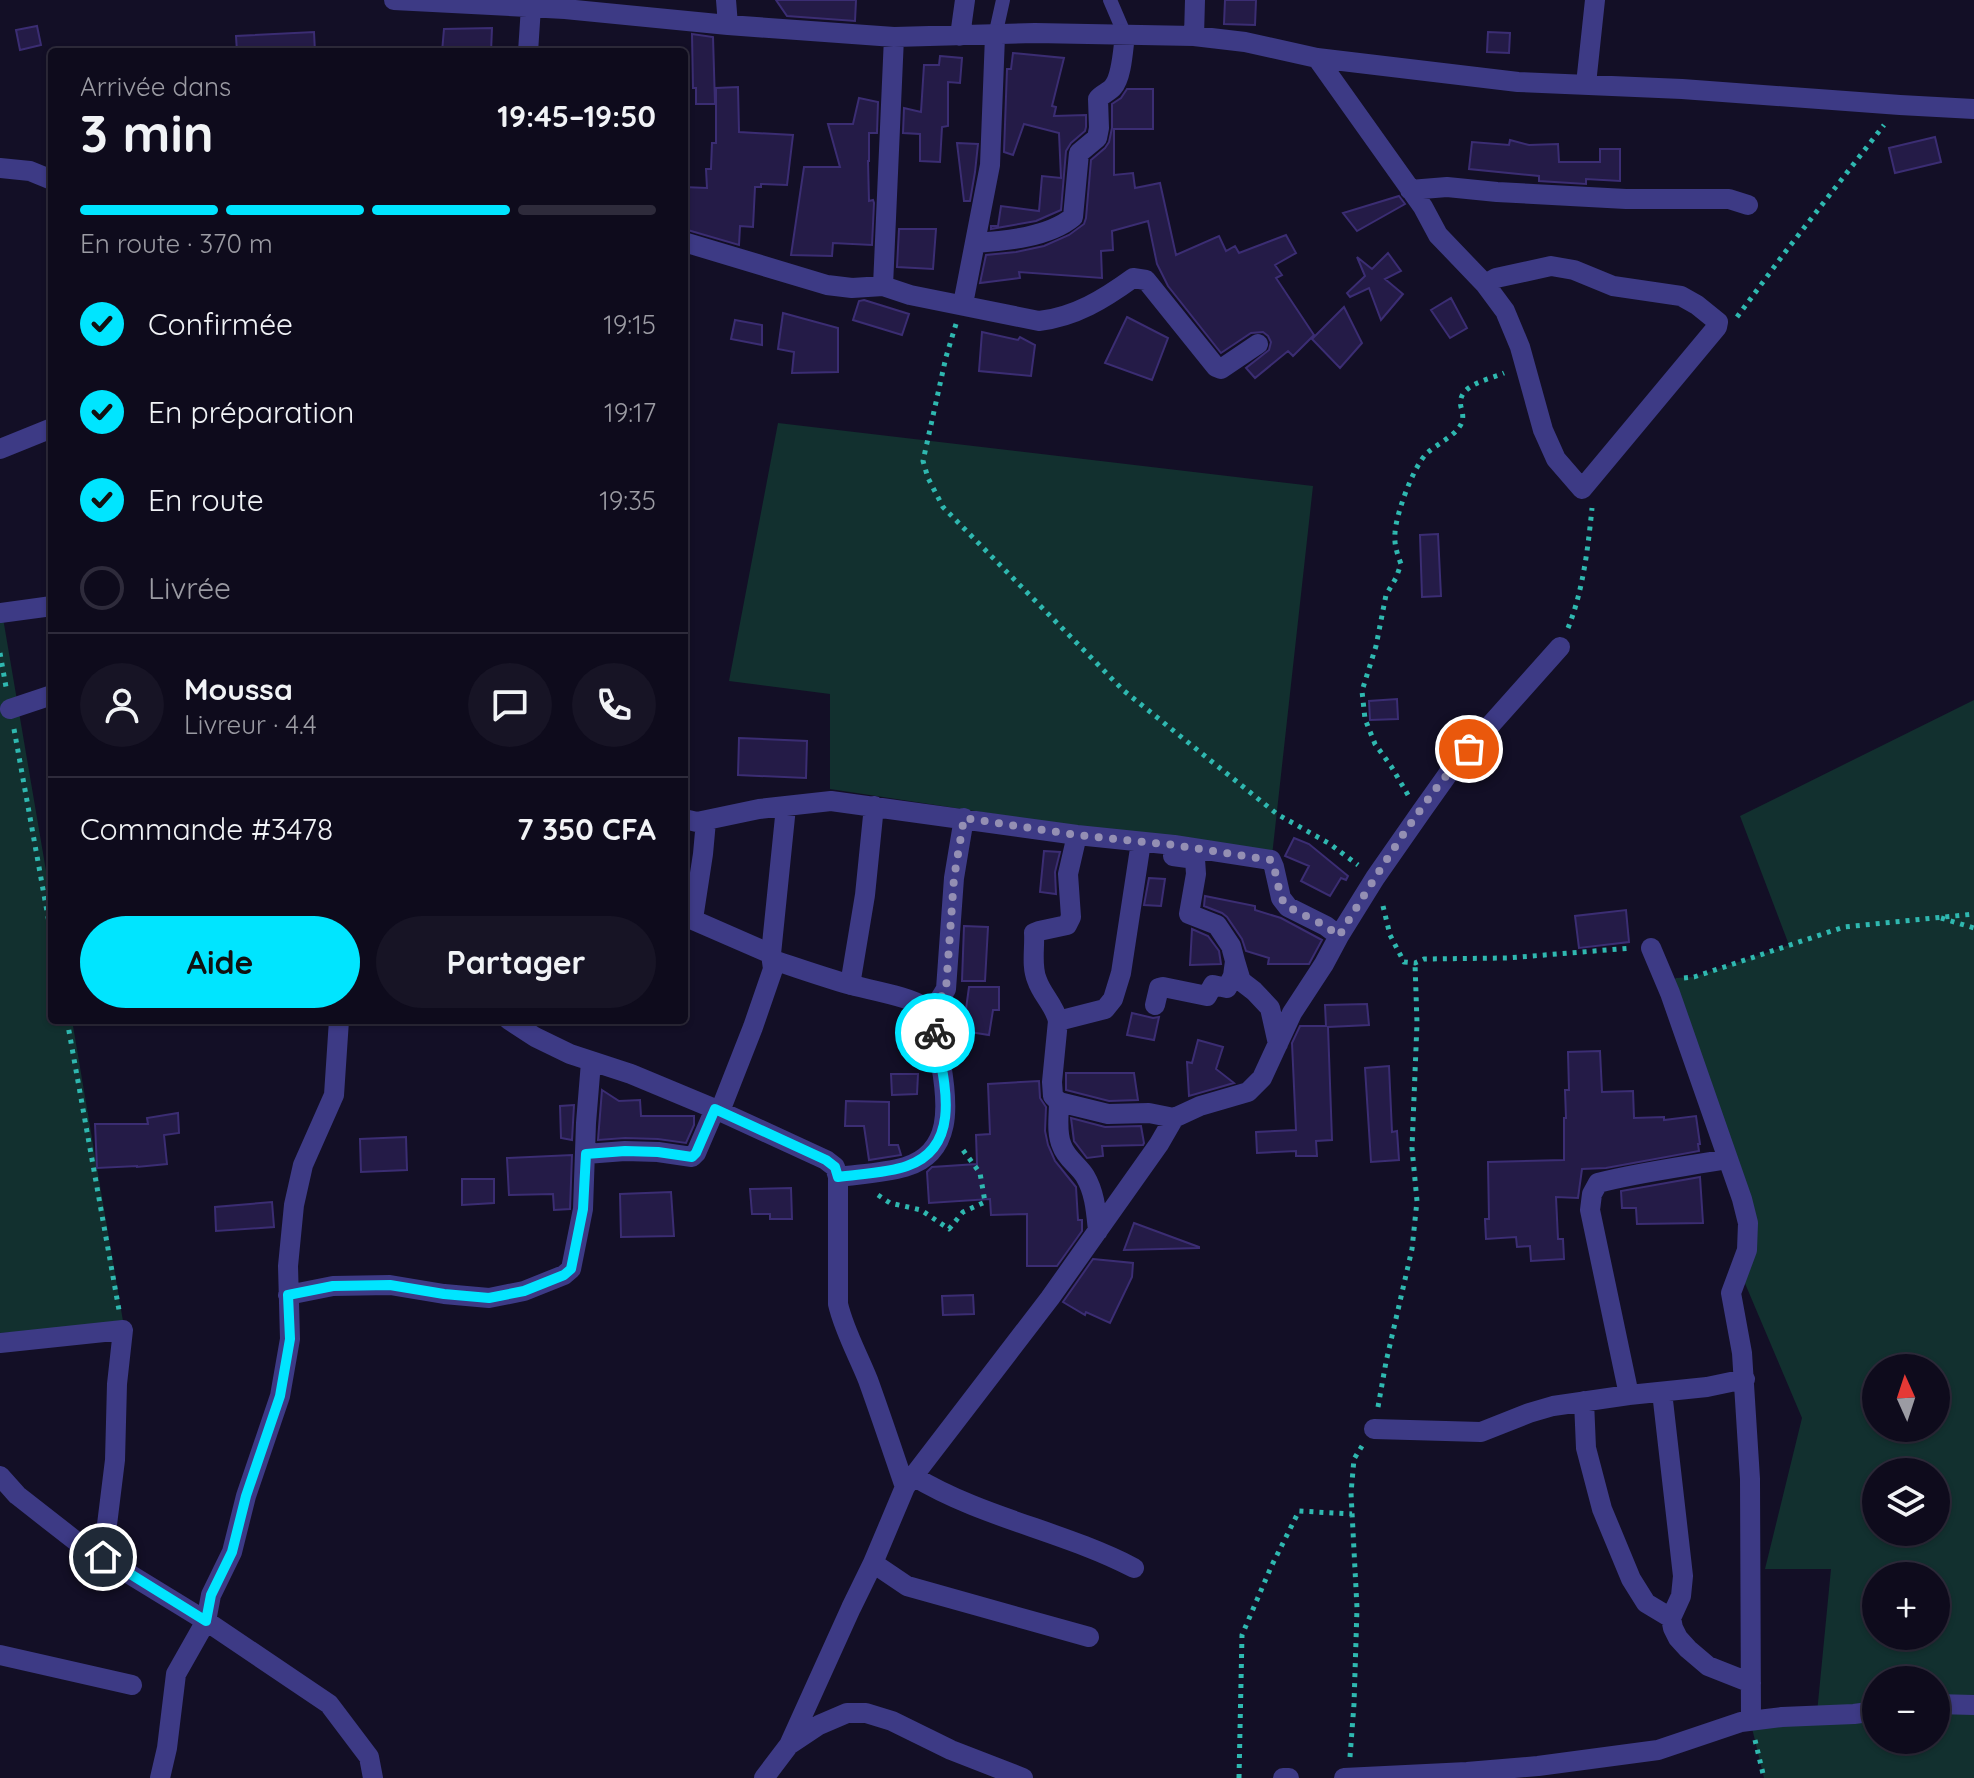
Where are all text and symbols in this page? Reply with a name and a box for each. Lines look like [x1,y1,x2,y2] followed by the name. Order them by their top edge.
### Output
[80,70,231,103] text: Arrivée dans
[497,97,656,135] text: 19:45–19:50
[80,100,214,165] text: 3 min
[80,227,273,260] text: En route · 370 m
[80,302,124,346] icon: check
[148,305,293,343] text: Confirmée
[603,308,656,341] text: 19:15
[80,390,124,434] icon: check
[148,393,354,431] text: En préparation
[604,396,656,429] text: 19:17
[80,478,124,522] icon: check
[148,481,264,519] text: En route
[599,484,656,517] text: 19:35
[148,569,231,607] text: Livrée
[80,663,164,747] button: person
[468,663,552,747] button: chat
[572,663,656,747] button: phone
[184,670,293,708] text: Moussa
[184,708,317,741] text: Livreur · 4.4
[1435,715,1503,783] pin
[1447,727,1491,771] icon: bag
[80,810,333,848] text: Commande #3478
[517,810,656,848] text: 7 350 CFA
[80,916,360,1008] button: Aide
[376,916,656,1008] button: Partager
[895,993,975,1073] courier
[913,1011,957,1055] icon: bike
[1862,1354,1950,1442] north arrow
[1862,1354,1950,1754] map controls
[1862,1458,1950,1546] button: layers
[69,1523,137,1591] pin
[81,1535,125,1579] icon: home
[1862,1562,1950,1650] button: +
[1862,1666,1950,1754] button: −

